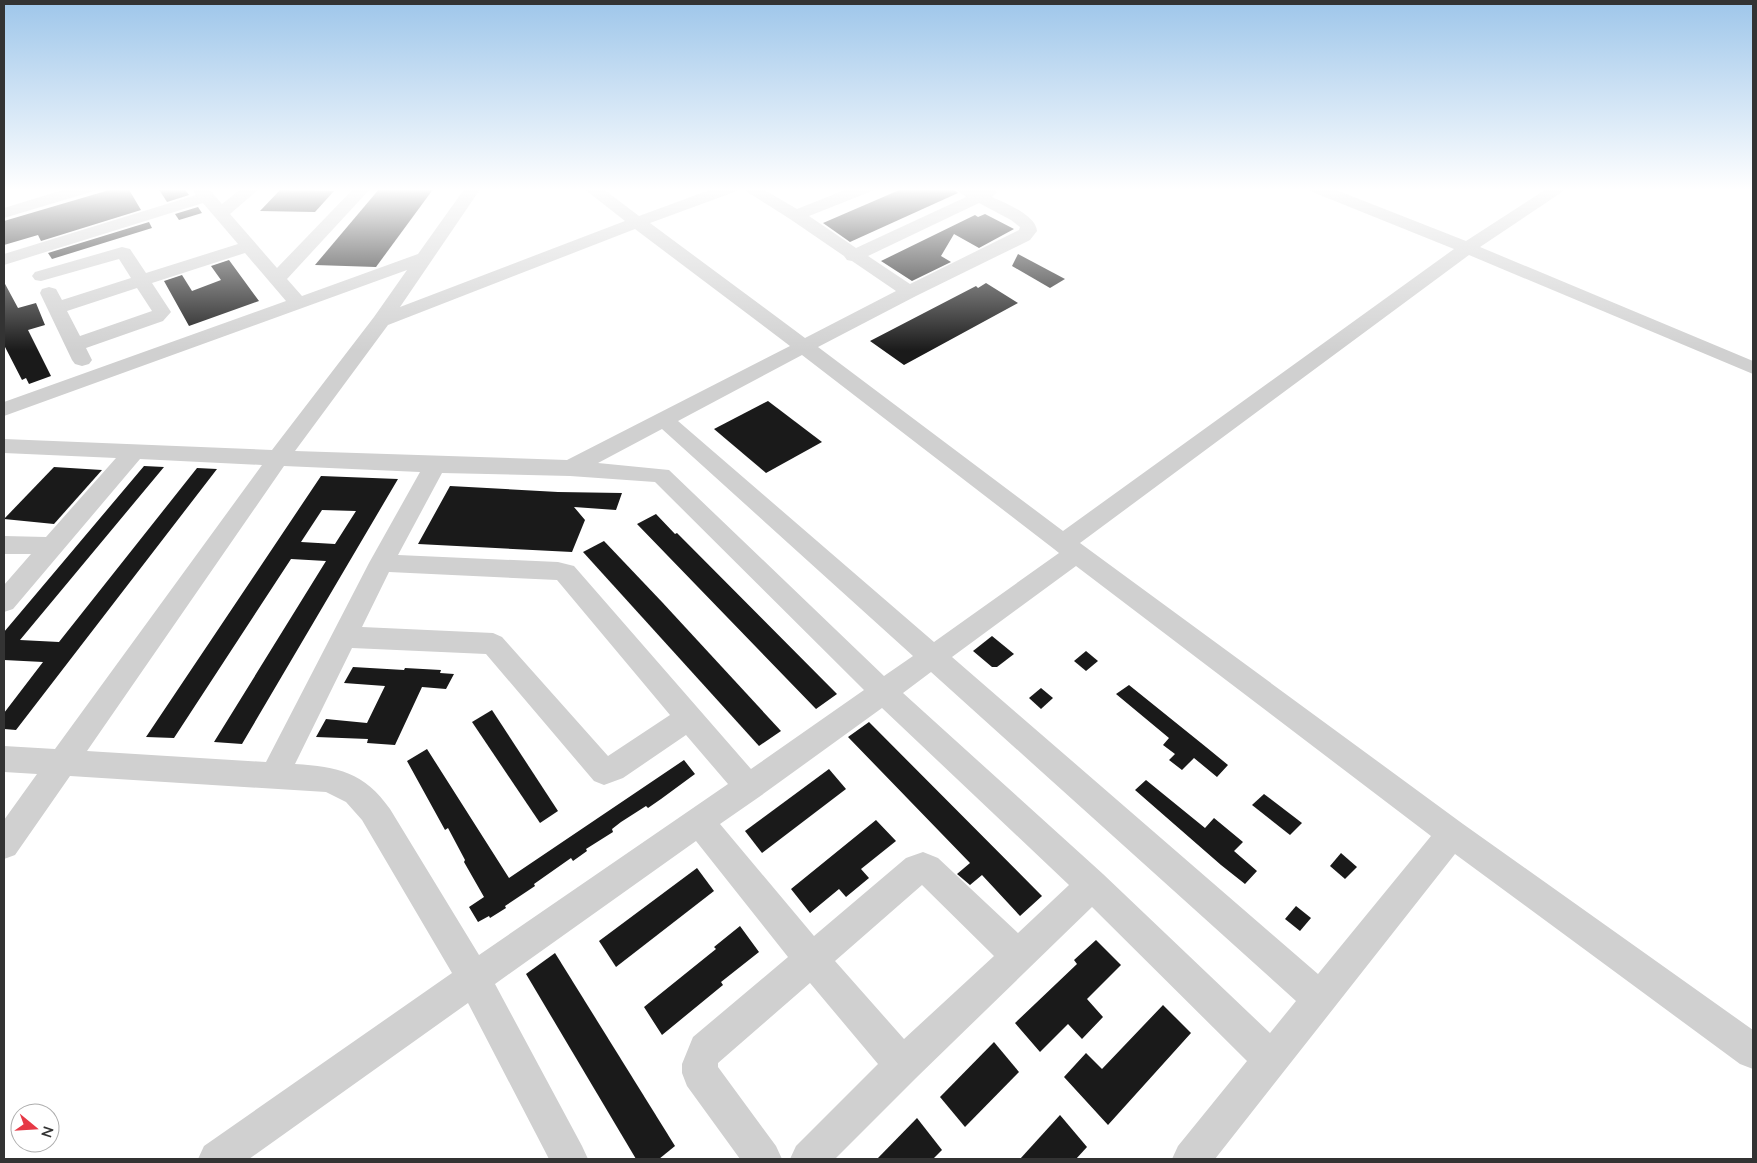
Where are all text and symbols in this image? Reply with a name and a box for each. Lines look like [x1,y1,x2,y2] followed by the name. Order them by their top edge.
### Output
[10,1103,60,1153] north arrow
[38,1124,58,1140] text: N

